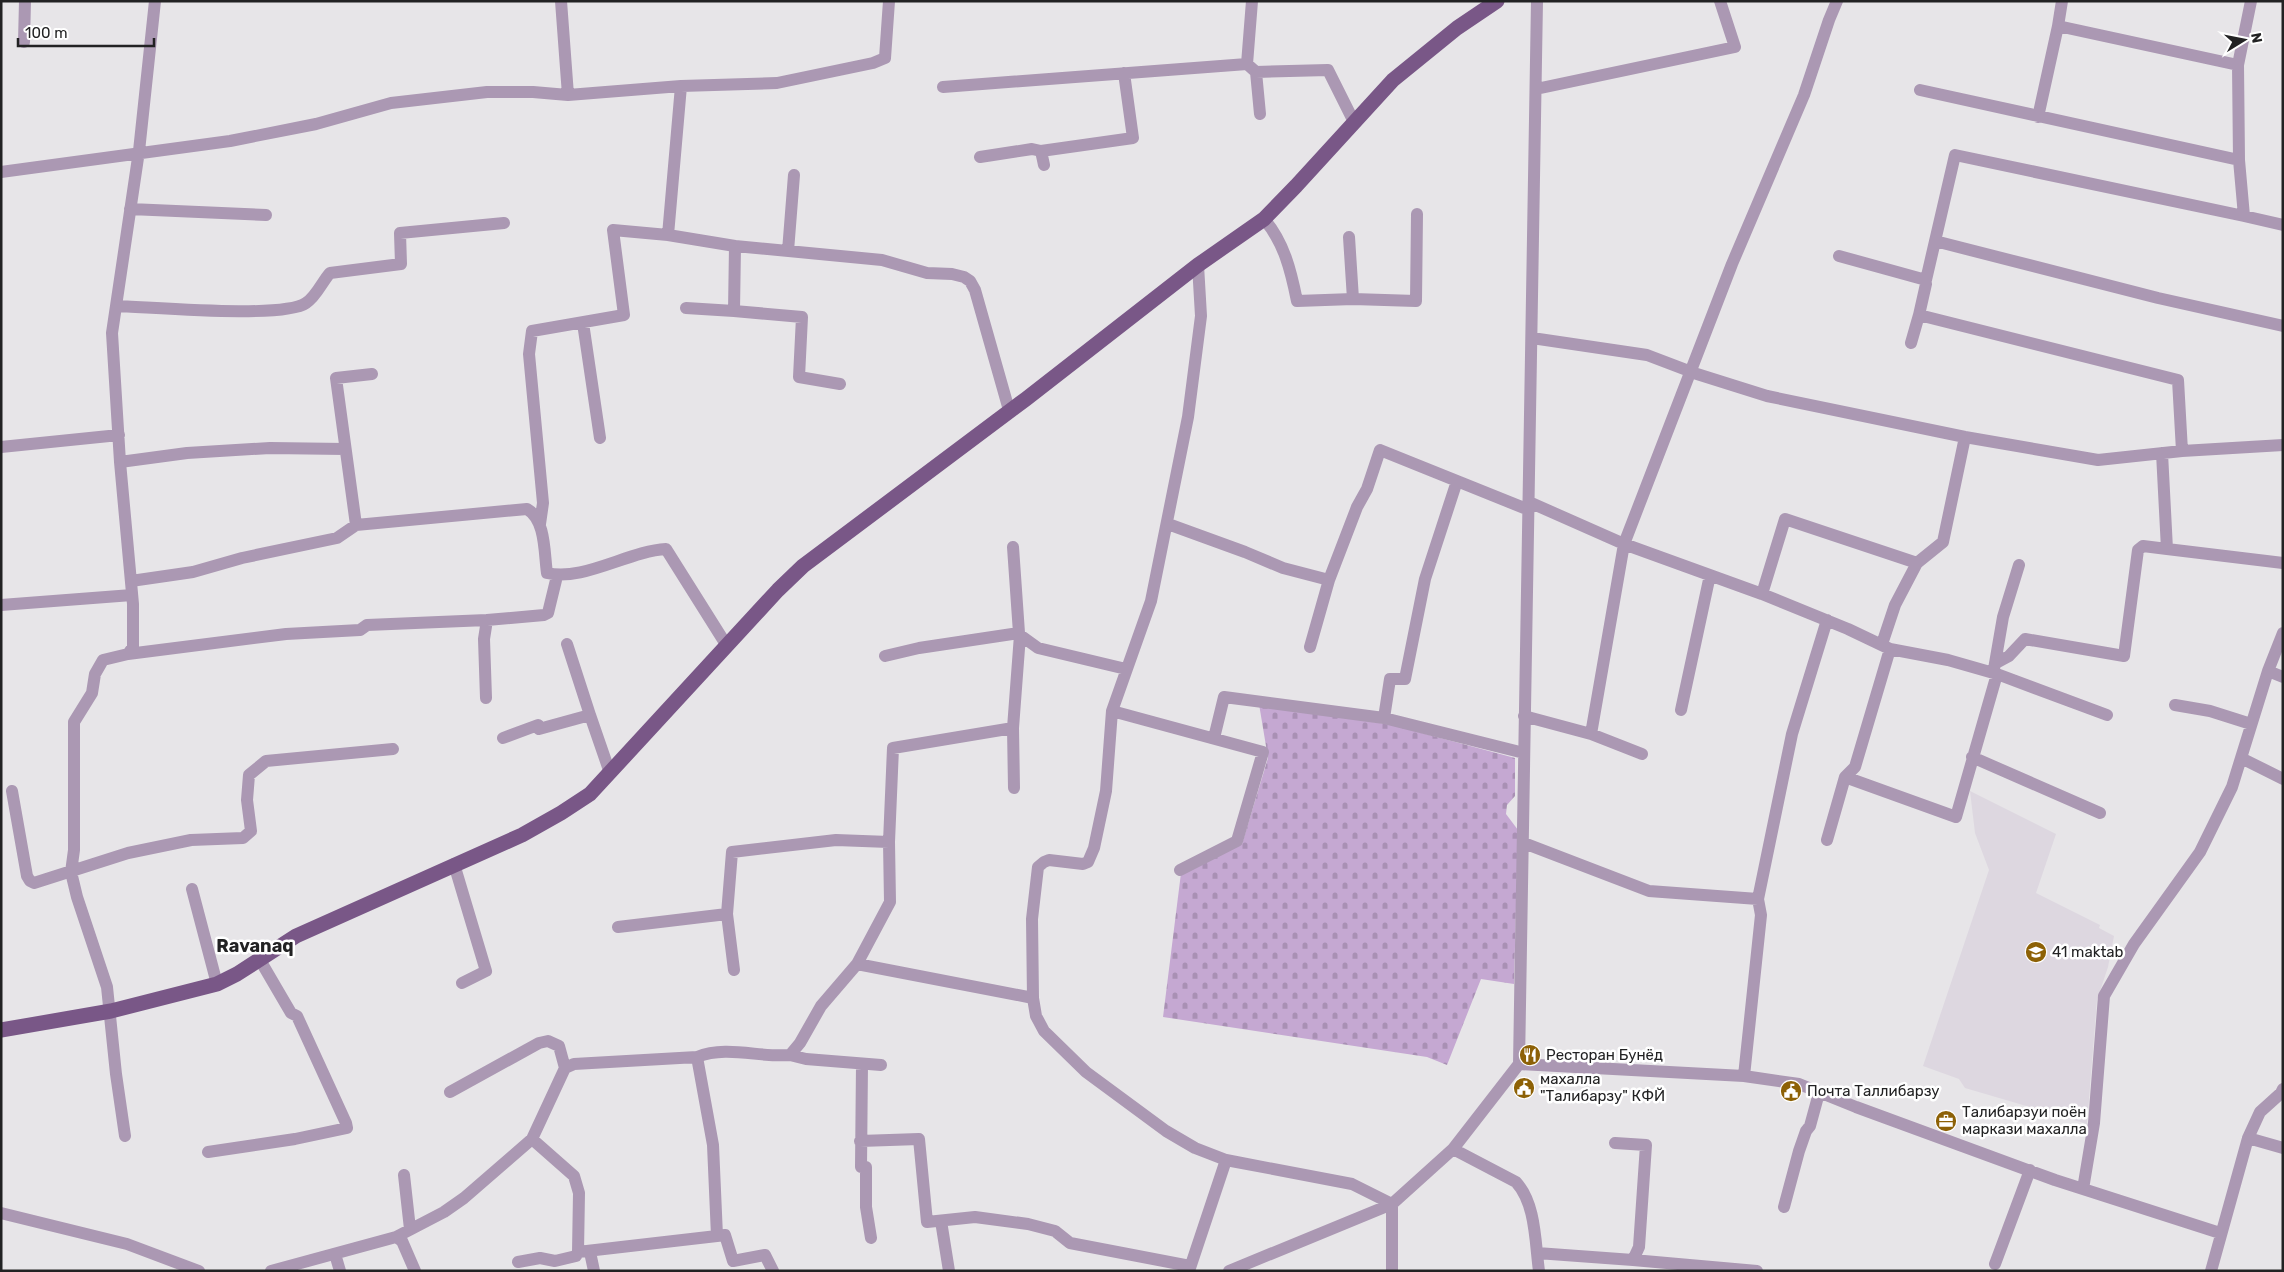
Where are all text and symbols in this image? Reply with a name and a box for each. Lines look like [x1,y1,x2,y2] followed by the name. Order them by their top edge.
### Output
[18,15,154,47] scale bar
[2219,15,2269,65] north arrow
[25,24,67,42] text: 100 m
[2247,31,2266,44] text: N
[216,935,294,957] district label: Ravanaq
[2024,940,2048,964] school or university icon: 41 maktab
[2052,943,2124,961] place label: 41 maktab
[1518,1043,1542,1067] restaurant icon: Ресторан Бунёд
[1546,1046,1663,1064] place label: Ресторан Бунёд
[1540,1070,1665,1105] place label: махалла "Талибарзу" КФЙ
[1512,1076,1536,1100] public building icon: махалла "Талибарзу" КФЙ
[1779,1079,1803,1103] public building icon: Почта Таллибарзу
[1807,1082,1940,1100] place label: Почта Таллибарзу
[1962,1103,2087,1138] place label: Талибарзуи поён маркази махалла
[1934,1109,1958,1133] office icon: Талибарзуи поён маркази махалла

